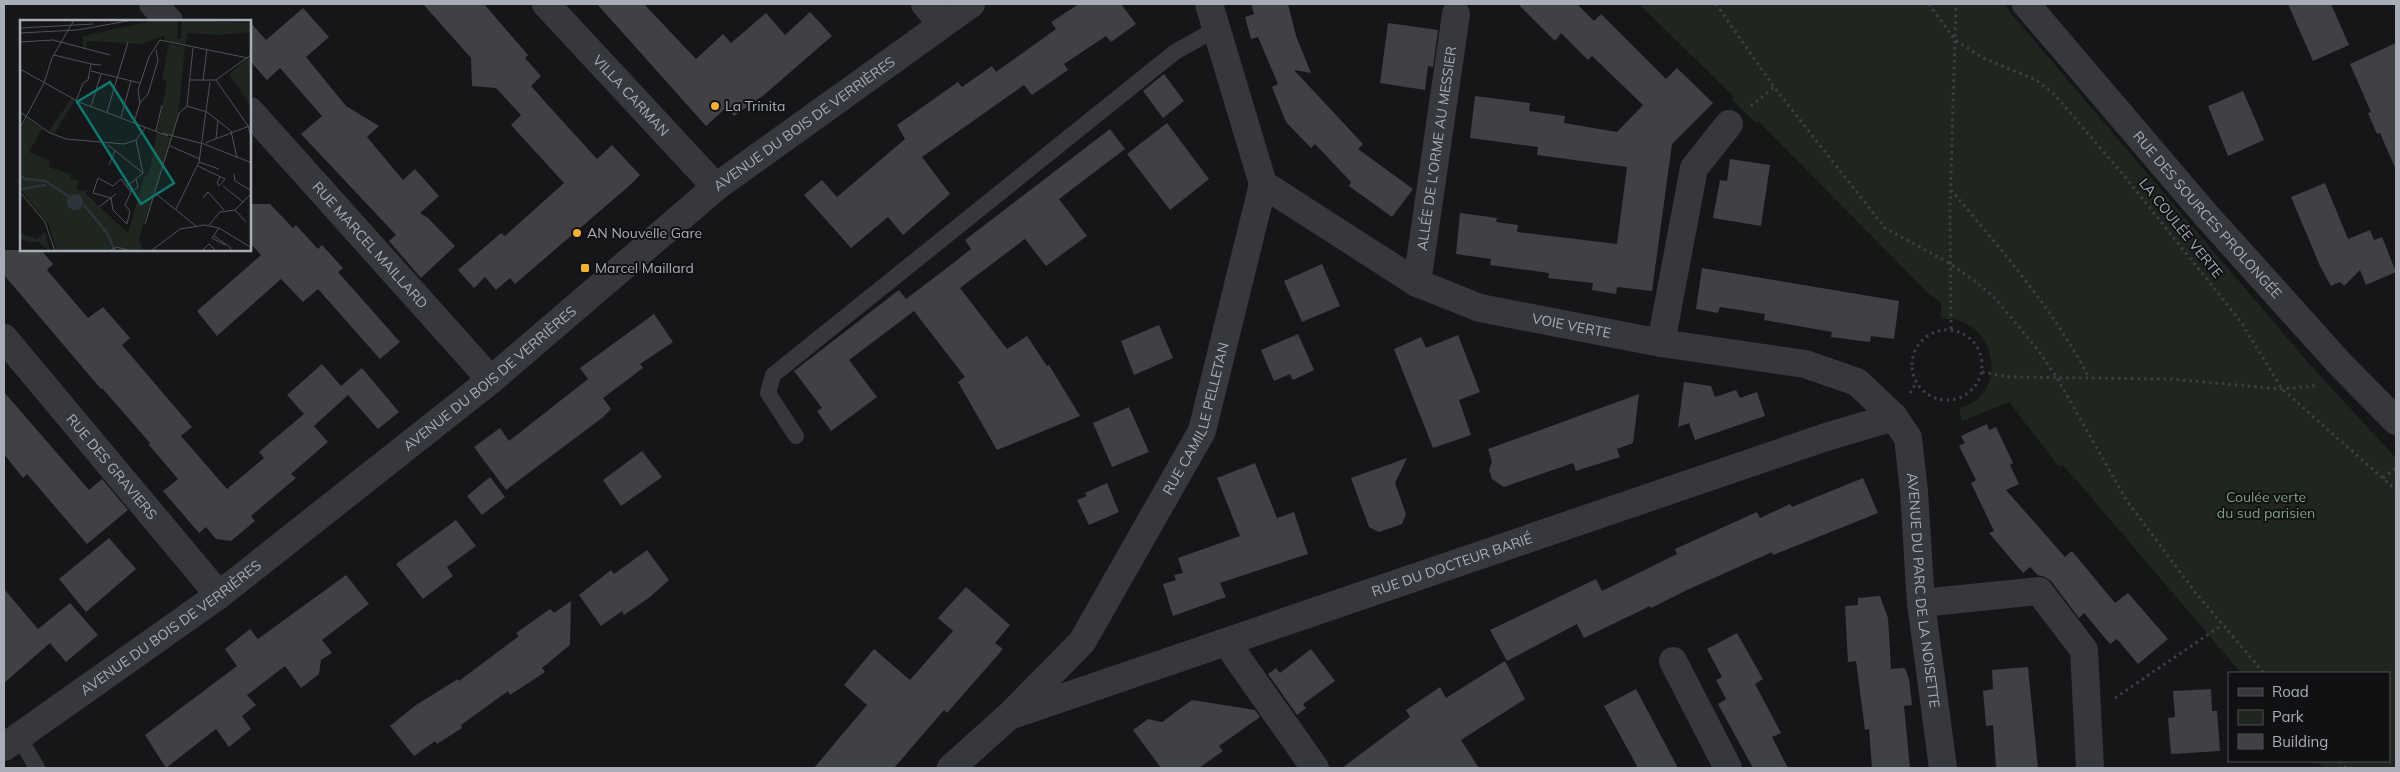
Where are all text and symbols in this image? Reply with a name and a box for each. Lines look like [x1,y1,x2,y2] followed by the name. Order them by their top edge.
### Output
[20,20,251,251] inset map
[1413,45,1460,252] street label: ALLÉE DE L'ORME AU MESSIER
[589,51,673,140] street label: VILLA CARMAN
[710,52,899,195] street label: AVENUE DU BOIS DE VERRIÈRES
[725,97,785,115] place label: La Trinita
[709,100,721,112] marker: La Trinita
[2129,127,2286,302] street label: RUE DES SOURCES PROLONGÉE
[2135,174,2227,282] street label: LA COULÉE VERTE
[309,178,432,312] street label: RUE MARCEL MAILLARD
[587,224,702,242] place label: AN Nouvelle Gare
[571,227,583,239] marker: AN Nouvelle Gare
[595,259,694,277] place label: Marcel Maillard
[579,262,591,274] marker: Marcel Maillard
[399,302,580,455] street label: AVENUE DU BOIS DE VERRIÈRES
[1530,309,1612,342] street label: VOIE VERTE
[1159,340,1233,498] street label: RUE CAMILLE PELLETAN
[62,410,161,524] street label: RUE DES GRAVIERS
[1903,472,1944,709] street label: AVENUE DU PARC DE LA NOISETTE
[2217,488,2315,522] park label: Coulée verte du sud parisien
[1369,529,1535,601] street label: RUE DU DOCTEUR BARIÉ
[77,556,265,699] street label: AVENUE DU BOIS DE VERRIÈRES
[2228,672,2390,762] legend
[2272,682,2309,701] text: Road
[2272,707,2304,726] text: Park
[2272,732,2328,751] text: Building

